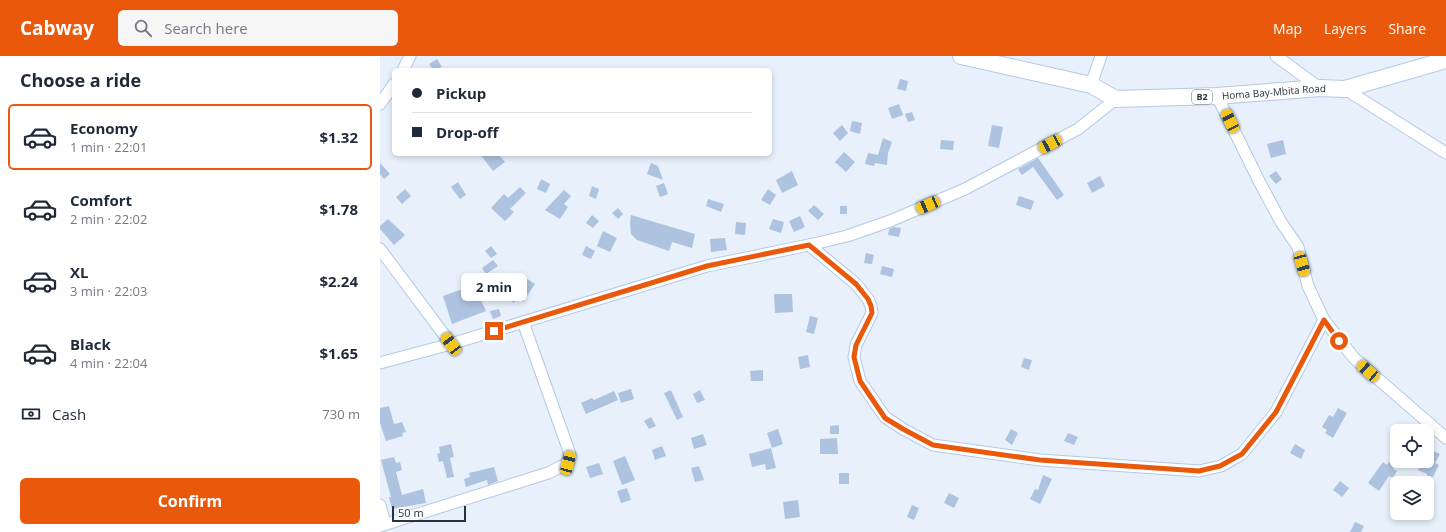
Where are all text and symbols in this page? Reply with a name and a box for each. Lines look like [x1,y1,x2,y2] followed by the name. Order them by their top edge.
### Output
[118,10,398,46] search box
[20,15,94,41] text: Cabway
[132,17,154,39] icon: search
[164,18,248,38] text: Search here
[1273,19,1302,38] text: Map
[1324,19,1366,38] text: Layers
[1388,19,1426,38] text: Share
[20,68,141,92] text: Choose a ride
[1221,81,1326,103] street label: Homa Bay-Mbita Road
[436,83,486,103] text: Pickup
[1192,90,1212,104] road number: B2
[1219,108,1241,134] car
[70,118,138,138] text: Economy
[22,119,58,155] icon: car
[436,122,498,142] text: Drop-off
[319,127,358,147] text: $1.32
[1037,133,1063,155] car
[70,138,147,156] text: 1 min · 22:01
[70,190,132,210] text: Comfort
[22,191,58,227] icon: car
[915,195,941,215] car
[319,199,358,219] text: $1.78
[70,210,147,228] text: 2 min · 22:02
[1293,251,1311,277] car
[70,262,88,282] text: XL
[22,263,58,299] icon: car
[319,271,358,291] text: $2.24
[461,273,527,301] callout: 2 min
[476,278,512,296] text: 2 min
[70,282,147,300] text: 3 min · 22:03
[485,322,503,340] route end
[439,331,463,357] car
[1330,332,1348,350] route start
[70,334,111,354] text: Black
[22,335,58,371] icon: car
[319,343,358,363] text: $1.65
[70,354,147,372] text: 4 min · 22:04
[1355,359,1381,383] car
[20,403,42,425] icon: cash
[52,404,86,424] text: Cash
[322,405,360,423] text: 730 m
[1390,424,1434,520] map controls
[1390,424,1434,468] button: locate
[559,450,577,476] car
[1390,476,1434,520] button: layers
[20,478,360,524] button: Confirm
[392,504,466,523] scale bar
[398,505,424,520] text: 50 m

